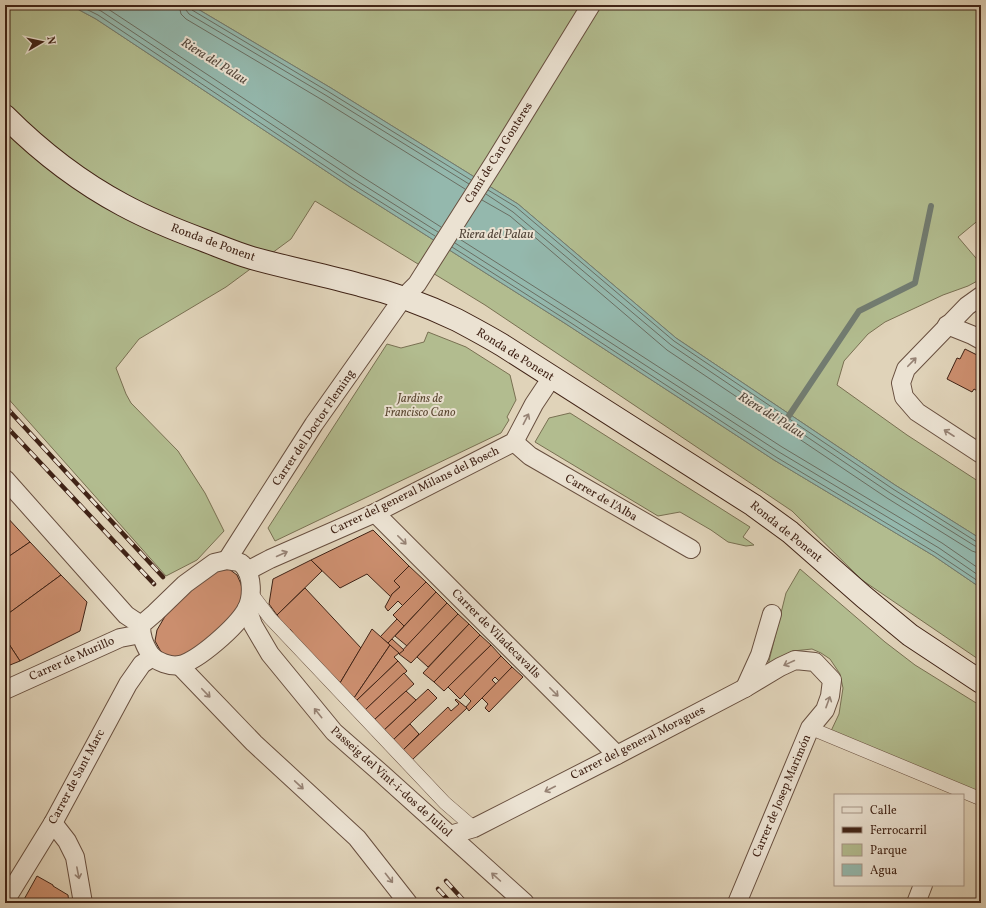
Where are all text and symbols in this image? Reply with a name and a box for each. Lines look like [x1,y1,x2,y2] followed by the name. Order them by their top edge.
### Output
[22,22,62,62] north arrow
[177,34,251,90] water label: Riera del Palau
[42,36,58,46] text: N
[461,99,537,207] street label: Camí de Can Gonteres
[169,220,257,266] street label: Ronda de Ponent
[458,226,534,244] water label: Riera del Palau
[473,325,557,385] street label: Ronda de Ponent
[907,357,917,367] one-way arrow
[269,367,359,489] street label: Carrer del Doctor Fleming
[734,388,808,444] water label: Riera del Palau
[385,391,456,421] park label: Jardins de Francisco Cano
[523,413,530,425] one-way arrow
[944,429,955,437] one-way arrow
[328,443,502,539] street label: Carrer del general Milans del Bosch
[562,471,640,525] street label: Carrer de l'Alba
[746,498,826,566] street label: Ronda de Ponent
[397,536,407,545] one-way arrow
[275,550,287,557] one-way arrow
[448,586,544,682] street label: Carrer de Viladecavalls
[27,633,117,685] street label: Carrer de Murillo
[784,660,796,667] one-way arrow
[549,687,559,697] one-way arrow
[202,688,211,698] one-way arrow
[824,697,832,709] one-way arrow
[568,702,708,784] street label: Carrer del general Moragues
[314,708,323,719] one-way arrow
[327,723,456,841] street label: Passeig del Vint-i-dos de Juliol
[45,727,109,827] street label: Carrer de Sant Marc
[749,732,815,860] street label: Carrer de Josep Marimón
[294,780,304,789] one-way arrow
[545,785,557,793] one-way arrow
[834,794,964,886] legend
[870,803,897,819] text: Calle
[870,823,927,839] text: Ferrocarril
[870,843,907,859] text: Parque
[870,863,897,879] text: Agua
[74,866,82,879] one-way arrow
[491,872,501,882] one-way arrow
[384,873,393,884] one-way arrow

